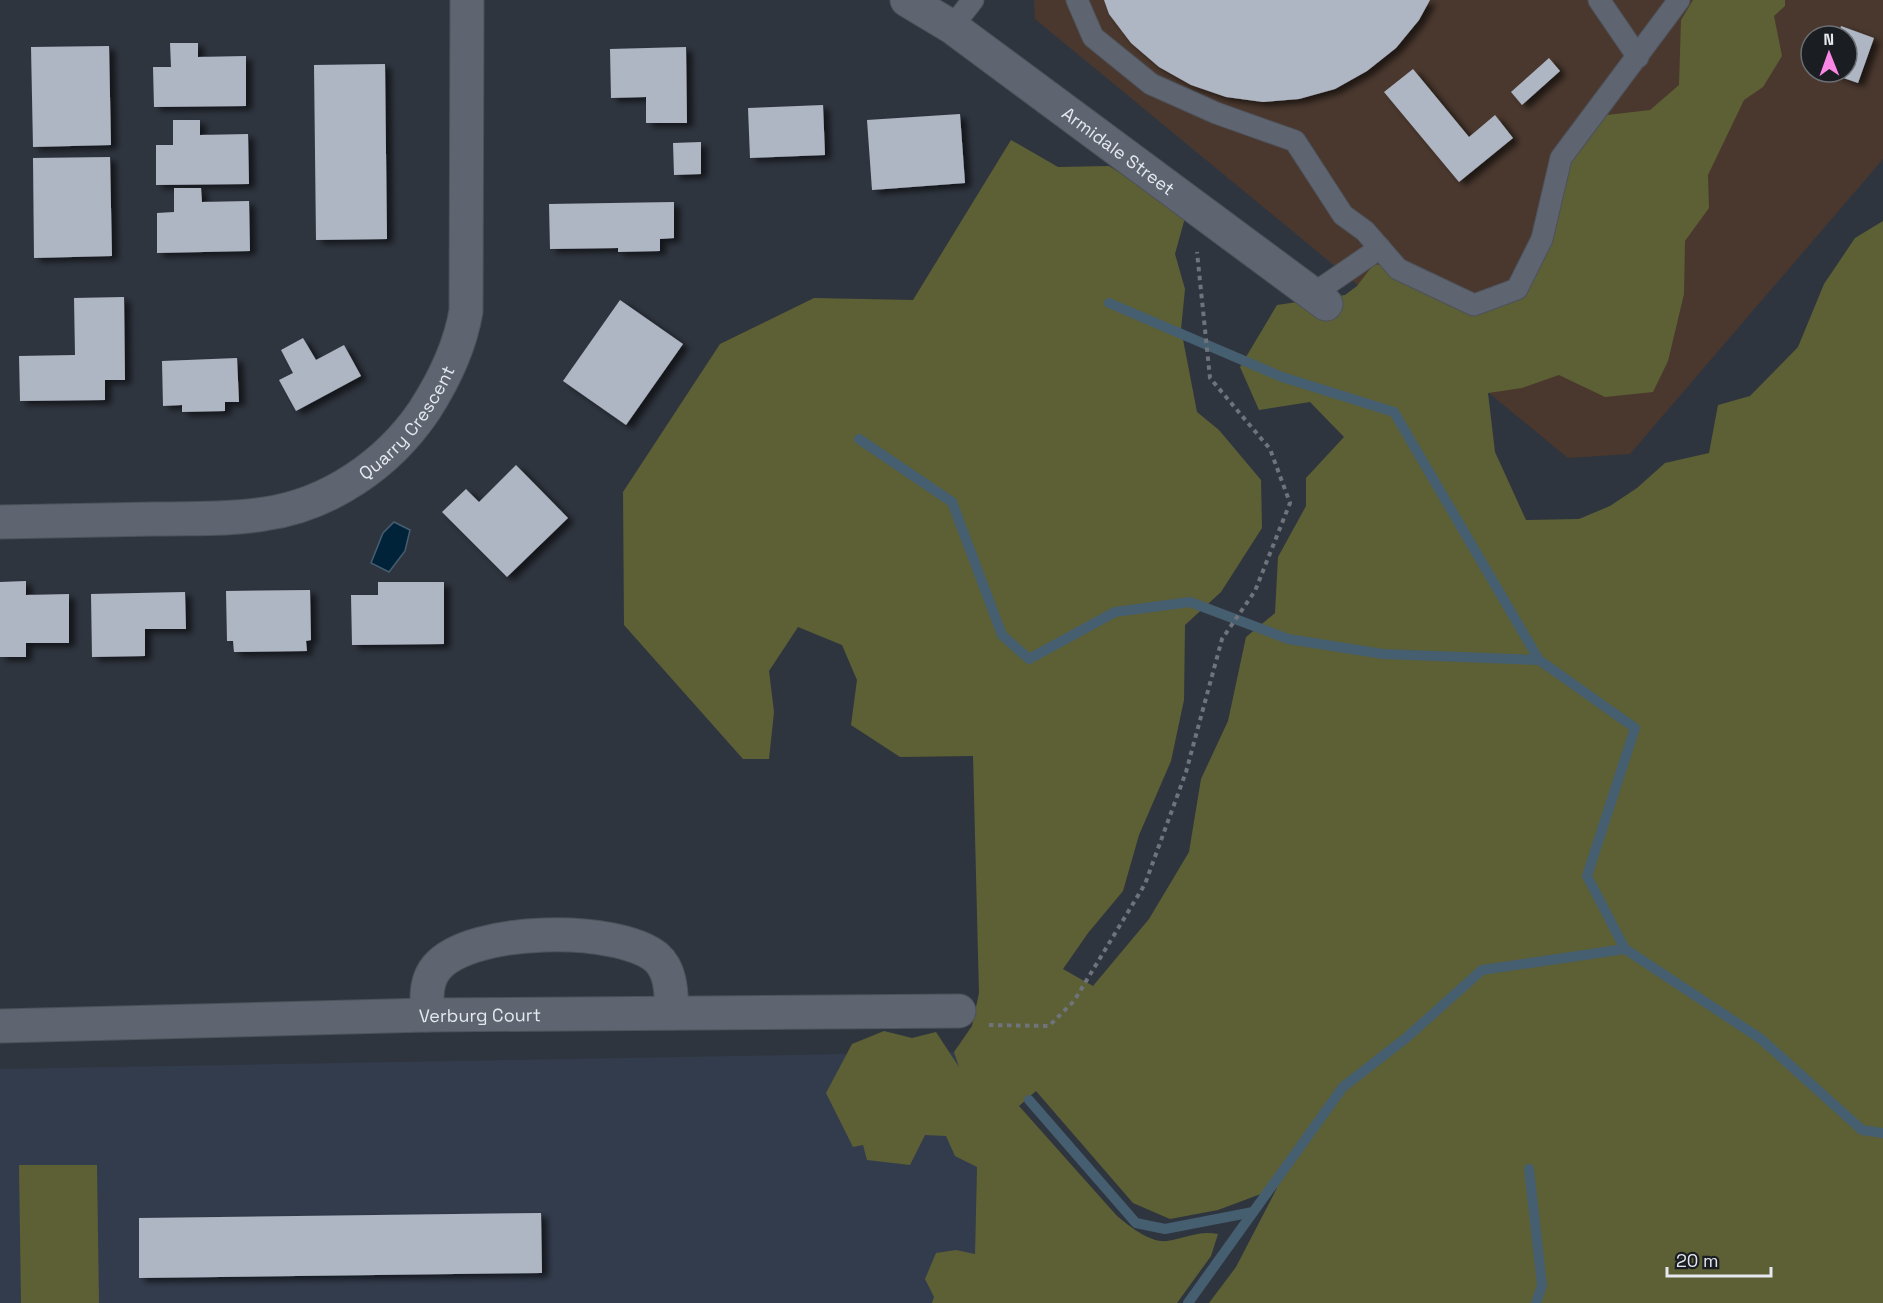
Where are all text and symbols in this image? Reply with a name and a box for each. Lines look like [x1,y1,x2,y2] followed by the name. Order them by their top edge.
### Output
[1799,24,1859,84] north arrow
[1823,29,1834,50] text: N
[1058,101,1180,200] street label: Armidale Street
[354,362,459,484] street label: Quarry Crescent
[419,1003,541,1027] street label: Verburg Court
[1667,1240,1770,1278] scale bar
[1676,1249,1719,1272] text: 20 m

